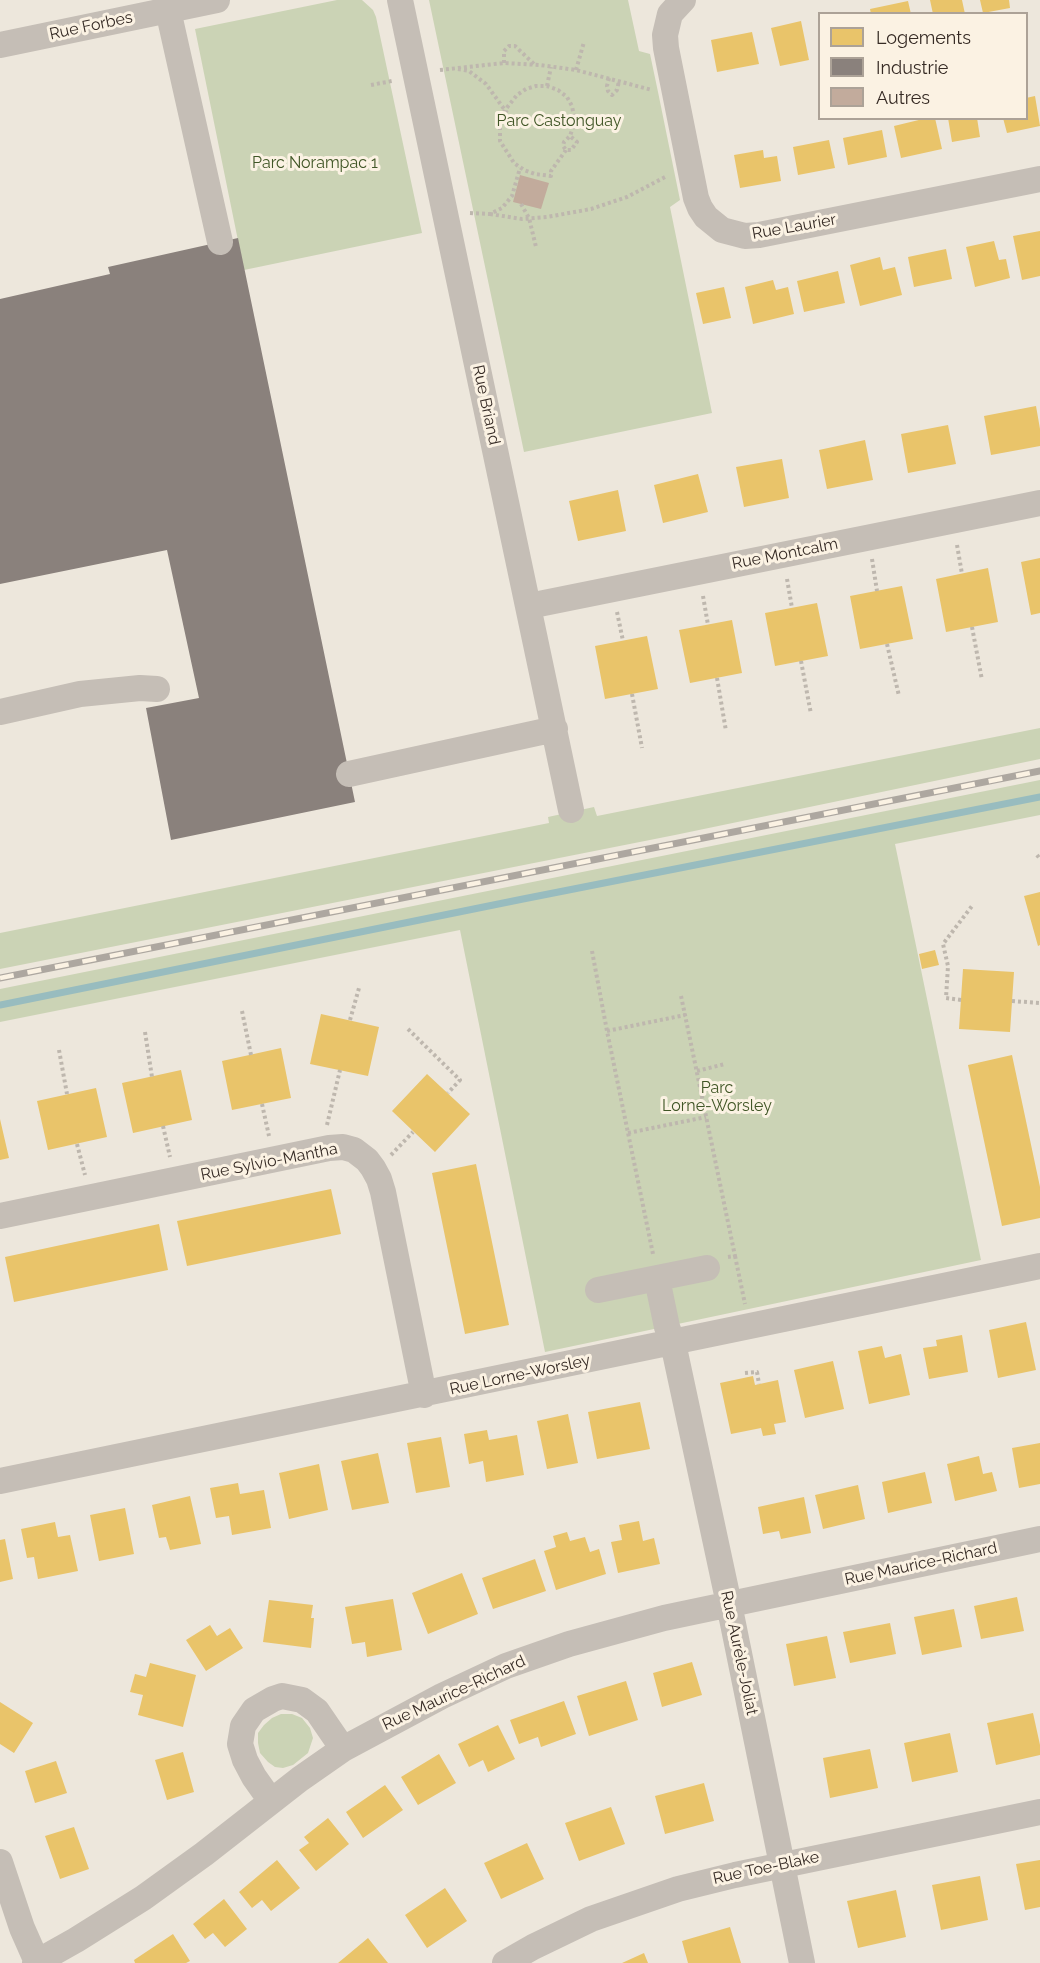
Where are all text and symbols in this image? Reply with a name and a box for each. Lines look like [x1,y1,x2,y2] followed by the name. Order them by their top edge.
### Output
[48,8,134,44] street label: Rue Forbes
[818,12,1028,120] legend
[876,27,971,48] text: Logements
[876,57,948,78] text: Industrie
[876,87,930,108] text: Autres
[497,111,621,131] park label: Parc Castonguay
[252,153,378,173] park label: Parc Norampac 1
[750,210,838,244] street label: Rue Laurier
[468,363,504,447] street label: Rue Briand
[730,534,840,574] street label: Rue Montcalm
[662,1078,772,1116] park label: Parc Lorne-Worsley
[199,1139,339,1185] street label: Rue Sylvio-Mantha
[448,1351,592,1399] street label: Rue Lorne-Worsley
[843,1538,999,1590] street label: Rue Maurice-Richard
[716,1589,762,1717] street label: Rue Aurèle-Joliat
[379,1651,529,1735] street label: Rue Maurice-Richard
[711,1847,821,1889] street label: Rue Toe-Blake

